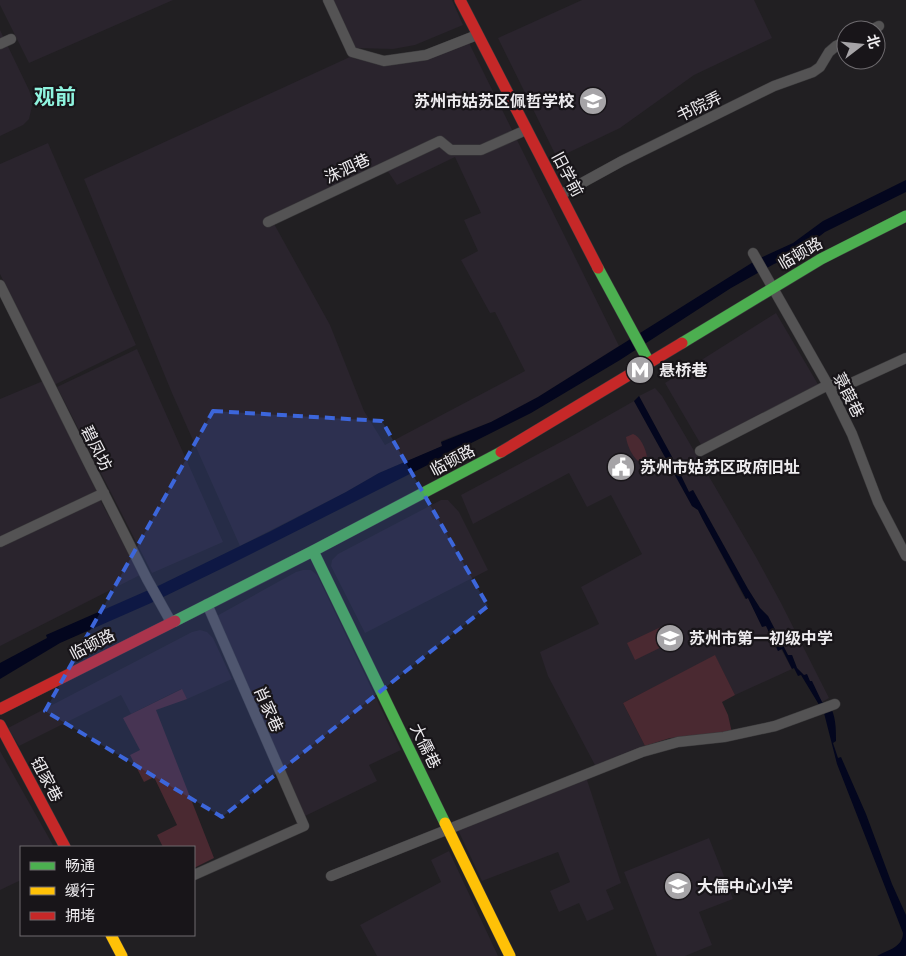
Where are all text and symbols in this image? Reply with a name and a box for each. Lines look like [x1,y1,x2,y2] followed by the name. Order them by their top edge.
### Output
[836,20,886,70] north arrow
[863,32,884,51] text: 北
[34,82,76,111] district label: 观前
[578,86,608,116] school or university icon: 苏州市姑苏区佩哲学校
[673,86,725,126] street label: 书院弄
[414,90,575,112] place label: 苏州市姑苏区佩哲学校
[321,148,373,188] street label: 洙泗巷
[547,148,589,200] street label: 旧学前
[774,231,826,275] street label: 临顿路
[625,355,655,385] metro station icon: 悬桥巷
[659,359,708,381] place label: 悬桥巷
[828,369,870,421] street label: 菉葭巷
[76,422,118,474] street label: 碧凤坊
[426,439,478,481] street label: 临顿路
[606,452,636,482] public building icon: 苏州市姑苏区政府旧址
[640,456,800,478] place label: 苏州市姑苏区政府旧址
[66,623,118,665] street label: 临顿路
[655,623,685,653] school or university icon: 苏州市第一初级中学
[689,627,833,649] place label: 苏州市第一初级中学
[249,683,289,735] street label: 肖家巷
[406,720,446,772] street label: 大儒巷
[26,753,68,805] street label: 钮家巷
[20,846,195,936] legend
[65,855,95,876] text: 畅通
[663,871,693,901] school or university icon: 大儒中心小学
[697,875,793,897] place label: 大儒中心小学
[65,880,95,901] text: 缓行
[65,905,95,926] text: 拥堵

